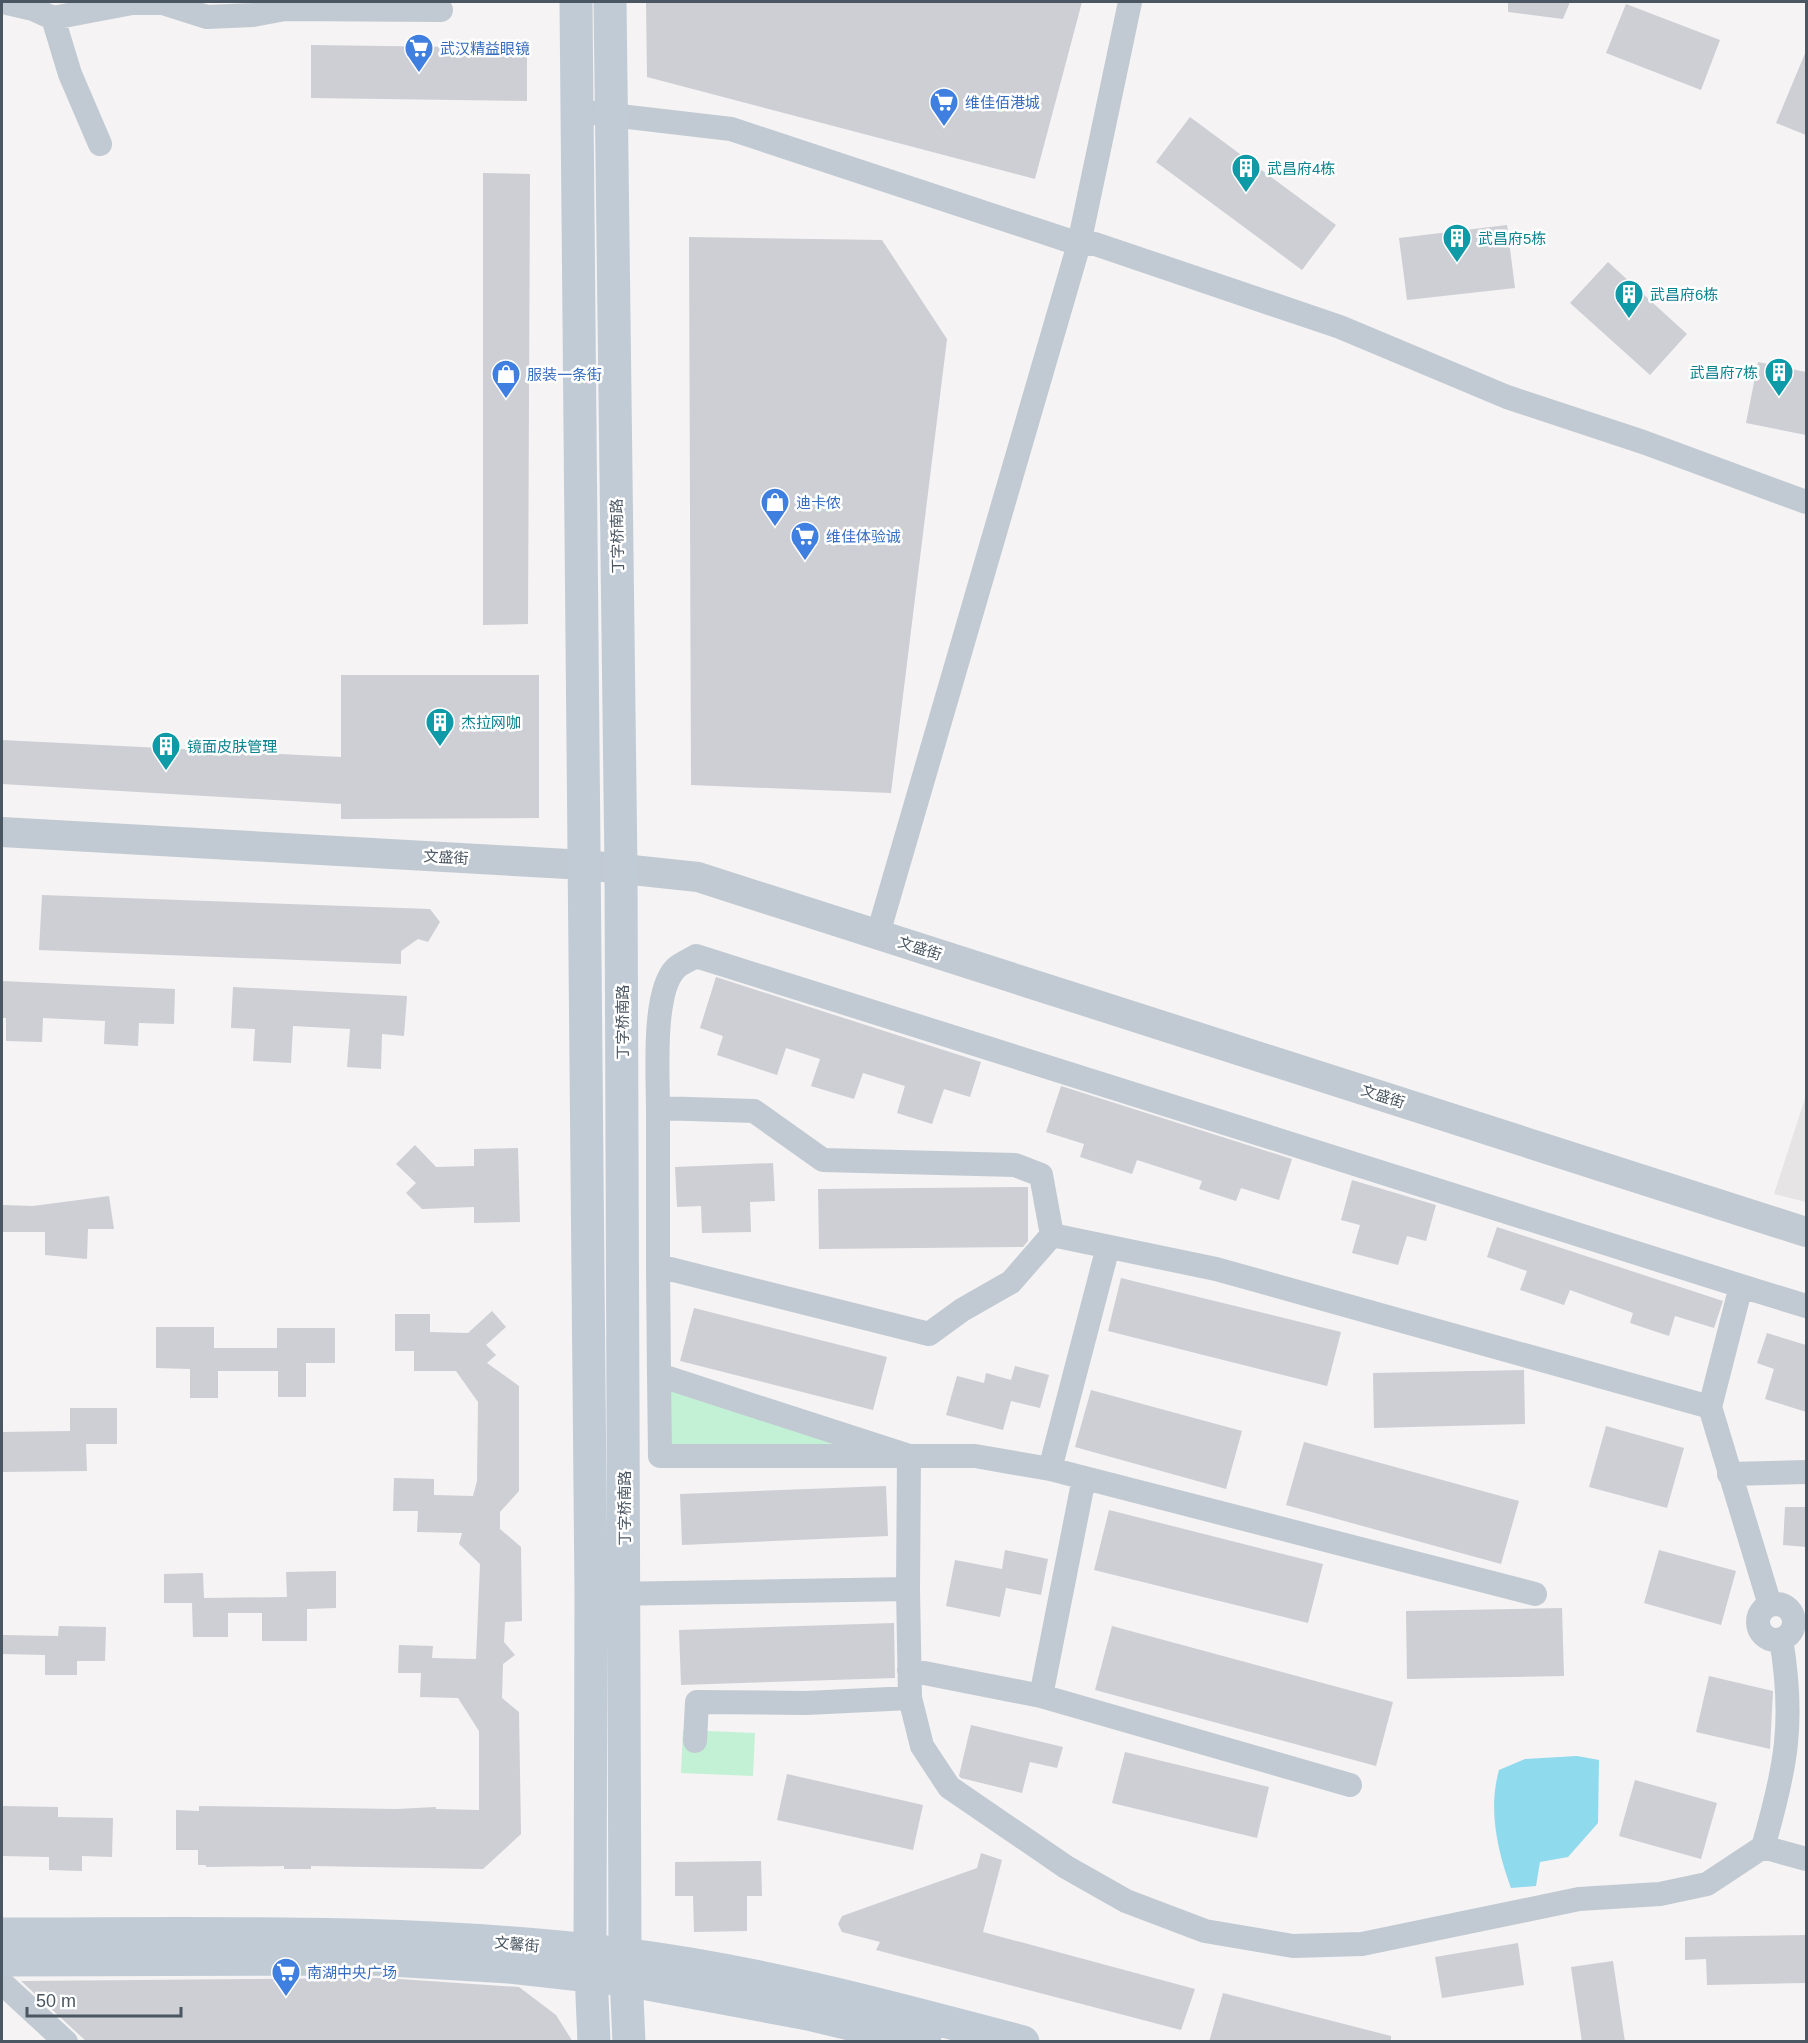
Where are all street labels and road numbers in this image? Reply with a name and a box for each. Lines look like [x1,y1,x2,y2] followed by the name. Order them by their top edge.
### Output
[608,498,626,574] street label: 丁字桥南路
[423,847,469,867] street label: 文盛街
[896,933,944,963] street label: 文盛街
[614,984,631,1060] street label: 丁字桥南路
[1359,1081,1407,1111] street label: 文盛街
[616,1470,633,1546] street label: 丁字桥南路
[494,1934,540,1954] street label: 文馨街

